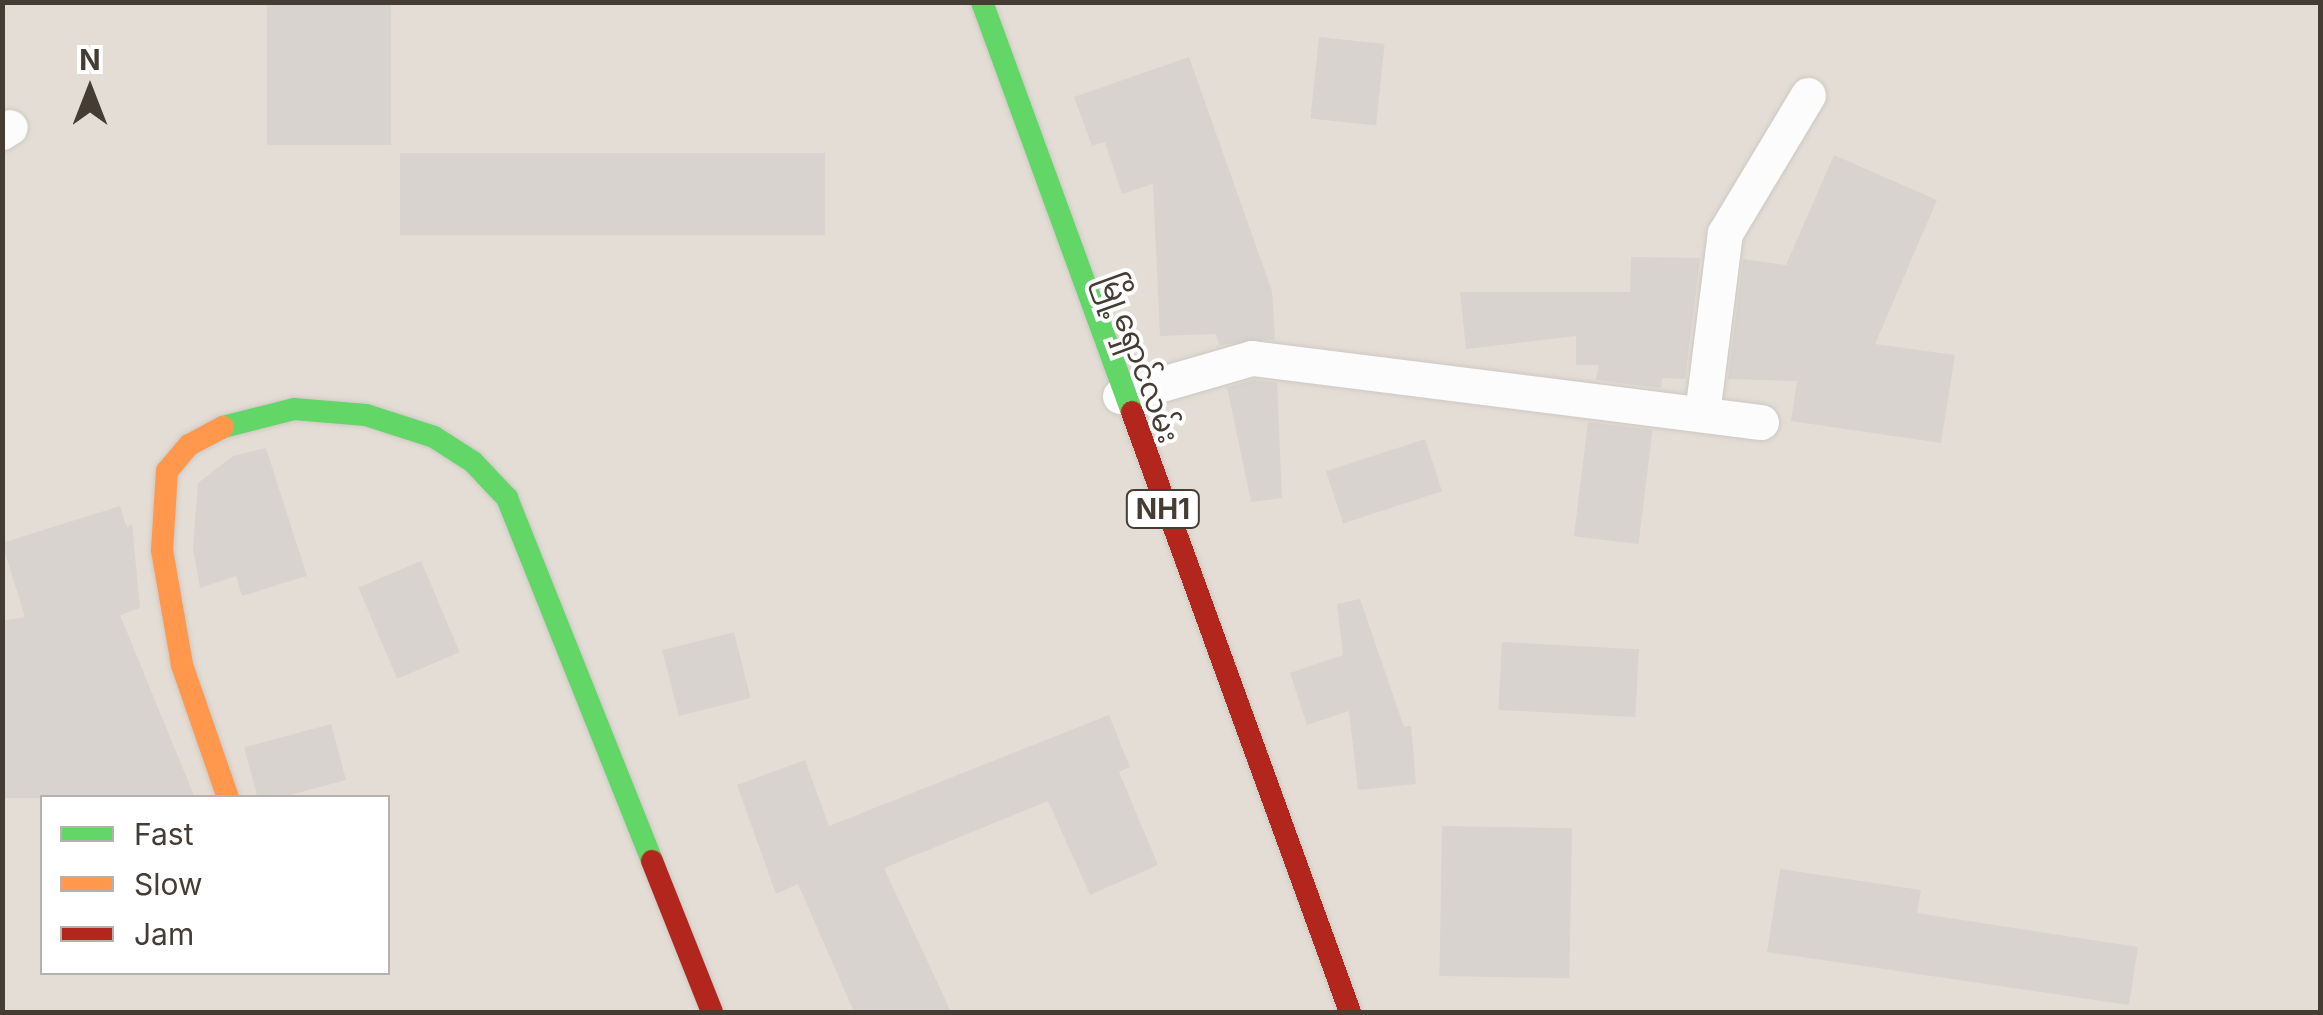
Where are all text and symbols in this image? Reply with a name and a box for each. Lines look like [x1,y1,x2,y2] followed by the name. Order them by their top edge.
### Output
[40,40,140,140] north arrow
[79,43,101,77] text: N
[1093,268,1187,448] street label: မြို့ရှောင်လမ်း
[1126,486,1200,532] road number: NH1
[40,795,390,975] legend
[134,816,193,852] text: Fast
[134,866,203,902] text: Slow
[134,916,194,952] text: Jam

